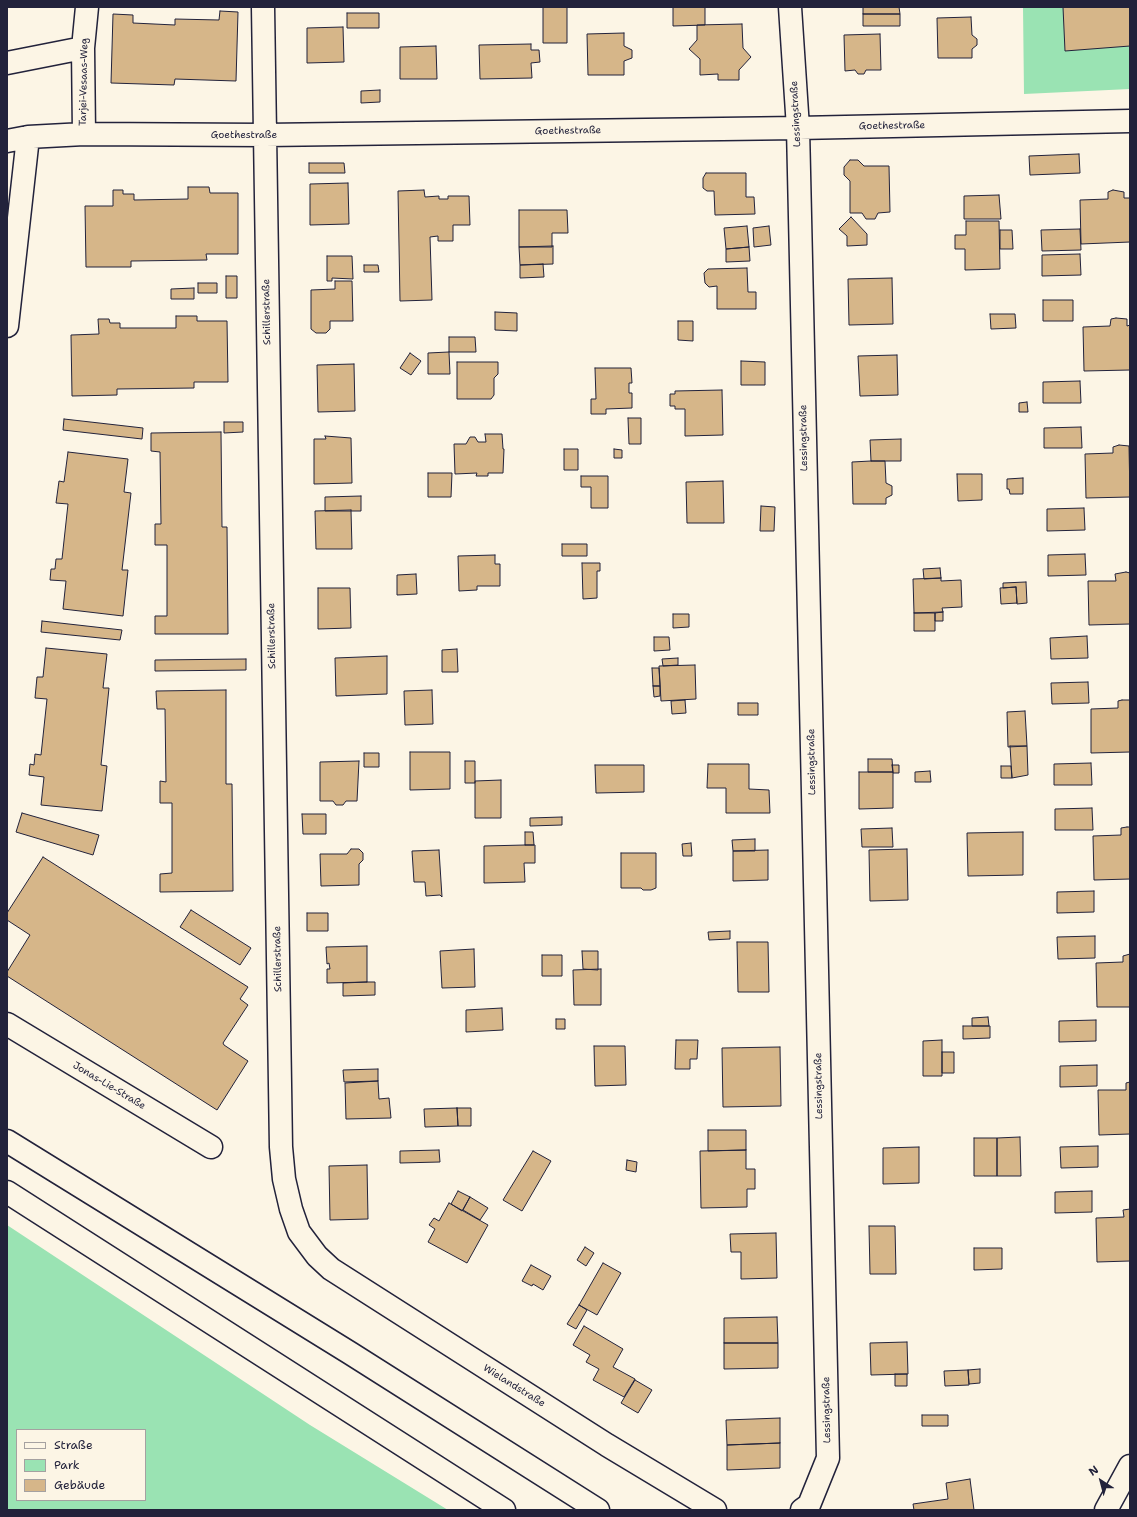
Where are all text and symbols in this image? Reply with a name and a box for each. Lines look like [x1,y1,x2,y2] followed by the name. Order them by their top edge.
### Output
[77,38,91,126] street label: Tarjei-Vesaas-Weg
[788,80,804,148] street label: Lessingstraße
[859,119,925,133] street label: Goethestraße
[535,124,601,138] street label: Goethestraße
[211,129,277,141] street label: Goethestraße
[260,279,274,345] street label: Schillerstraße
[797,405,811,471] street label: Lessingstraße
[265,603,279,669] street label: Schillerstraße
[805,729,819,795] street label: Lessingstraße
[271,926,285,992] street label: Schillerstraße
[812,1053,826,1119] street label: Lessingstraße
[71,1060,147,1112] street label: Jonas-Lie-Straße
[481,1362,547,1410] street label: Wielandstraße
[820,1377,834,1443] street label: Lessingstraße
[16,1429,146,1501] legend
[54,1437,93,1453] text: Straße
[54,1457,80,1473] text: Park
[1081,1461,1121,1501] north arrow
[1086,1462,1102,1480] text: N
[54,1477,105,1493] text: Gebäude

